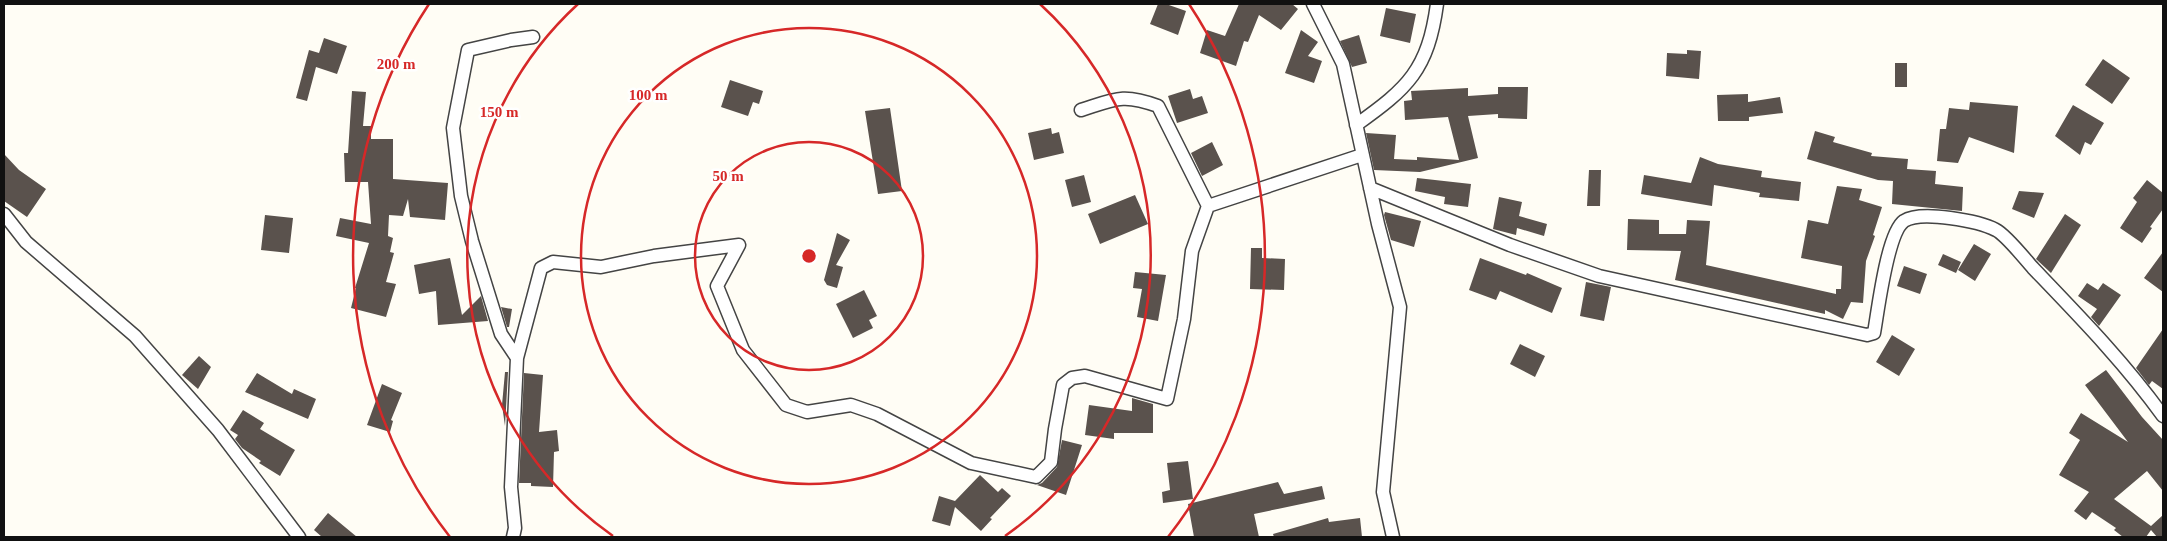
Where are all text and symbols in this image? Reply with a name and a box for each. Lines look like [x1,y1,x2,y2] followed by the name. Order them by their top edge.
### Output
[377,56,416,72] text: 200 m
[629,87,668,103] text: 100 m
[480,104,519,120] text: 150 m
[712,168,744,184] text: 50 m
[800,247,818,265] centre of rings

